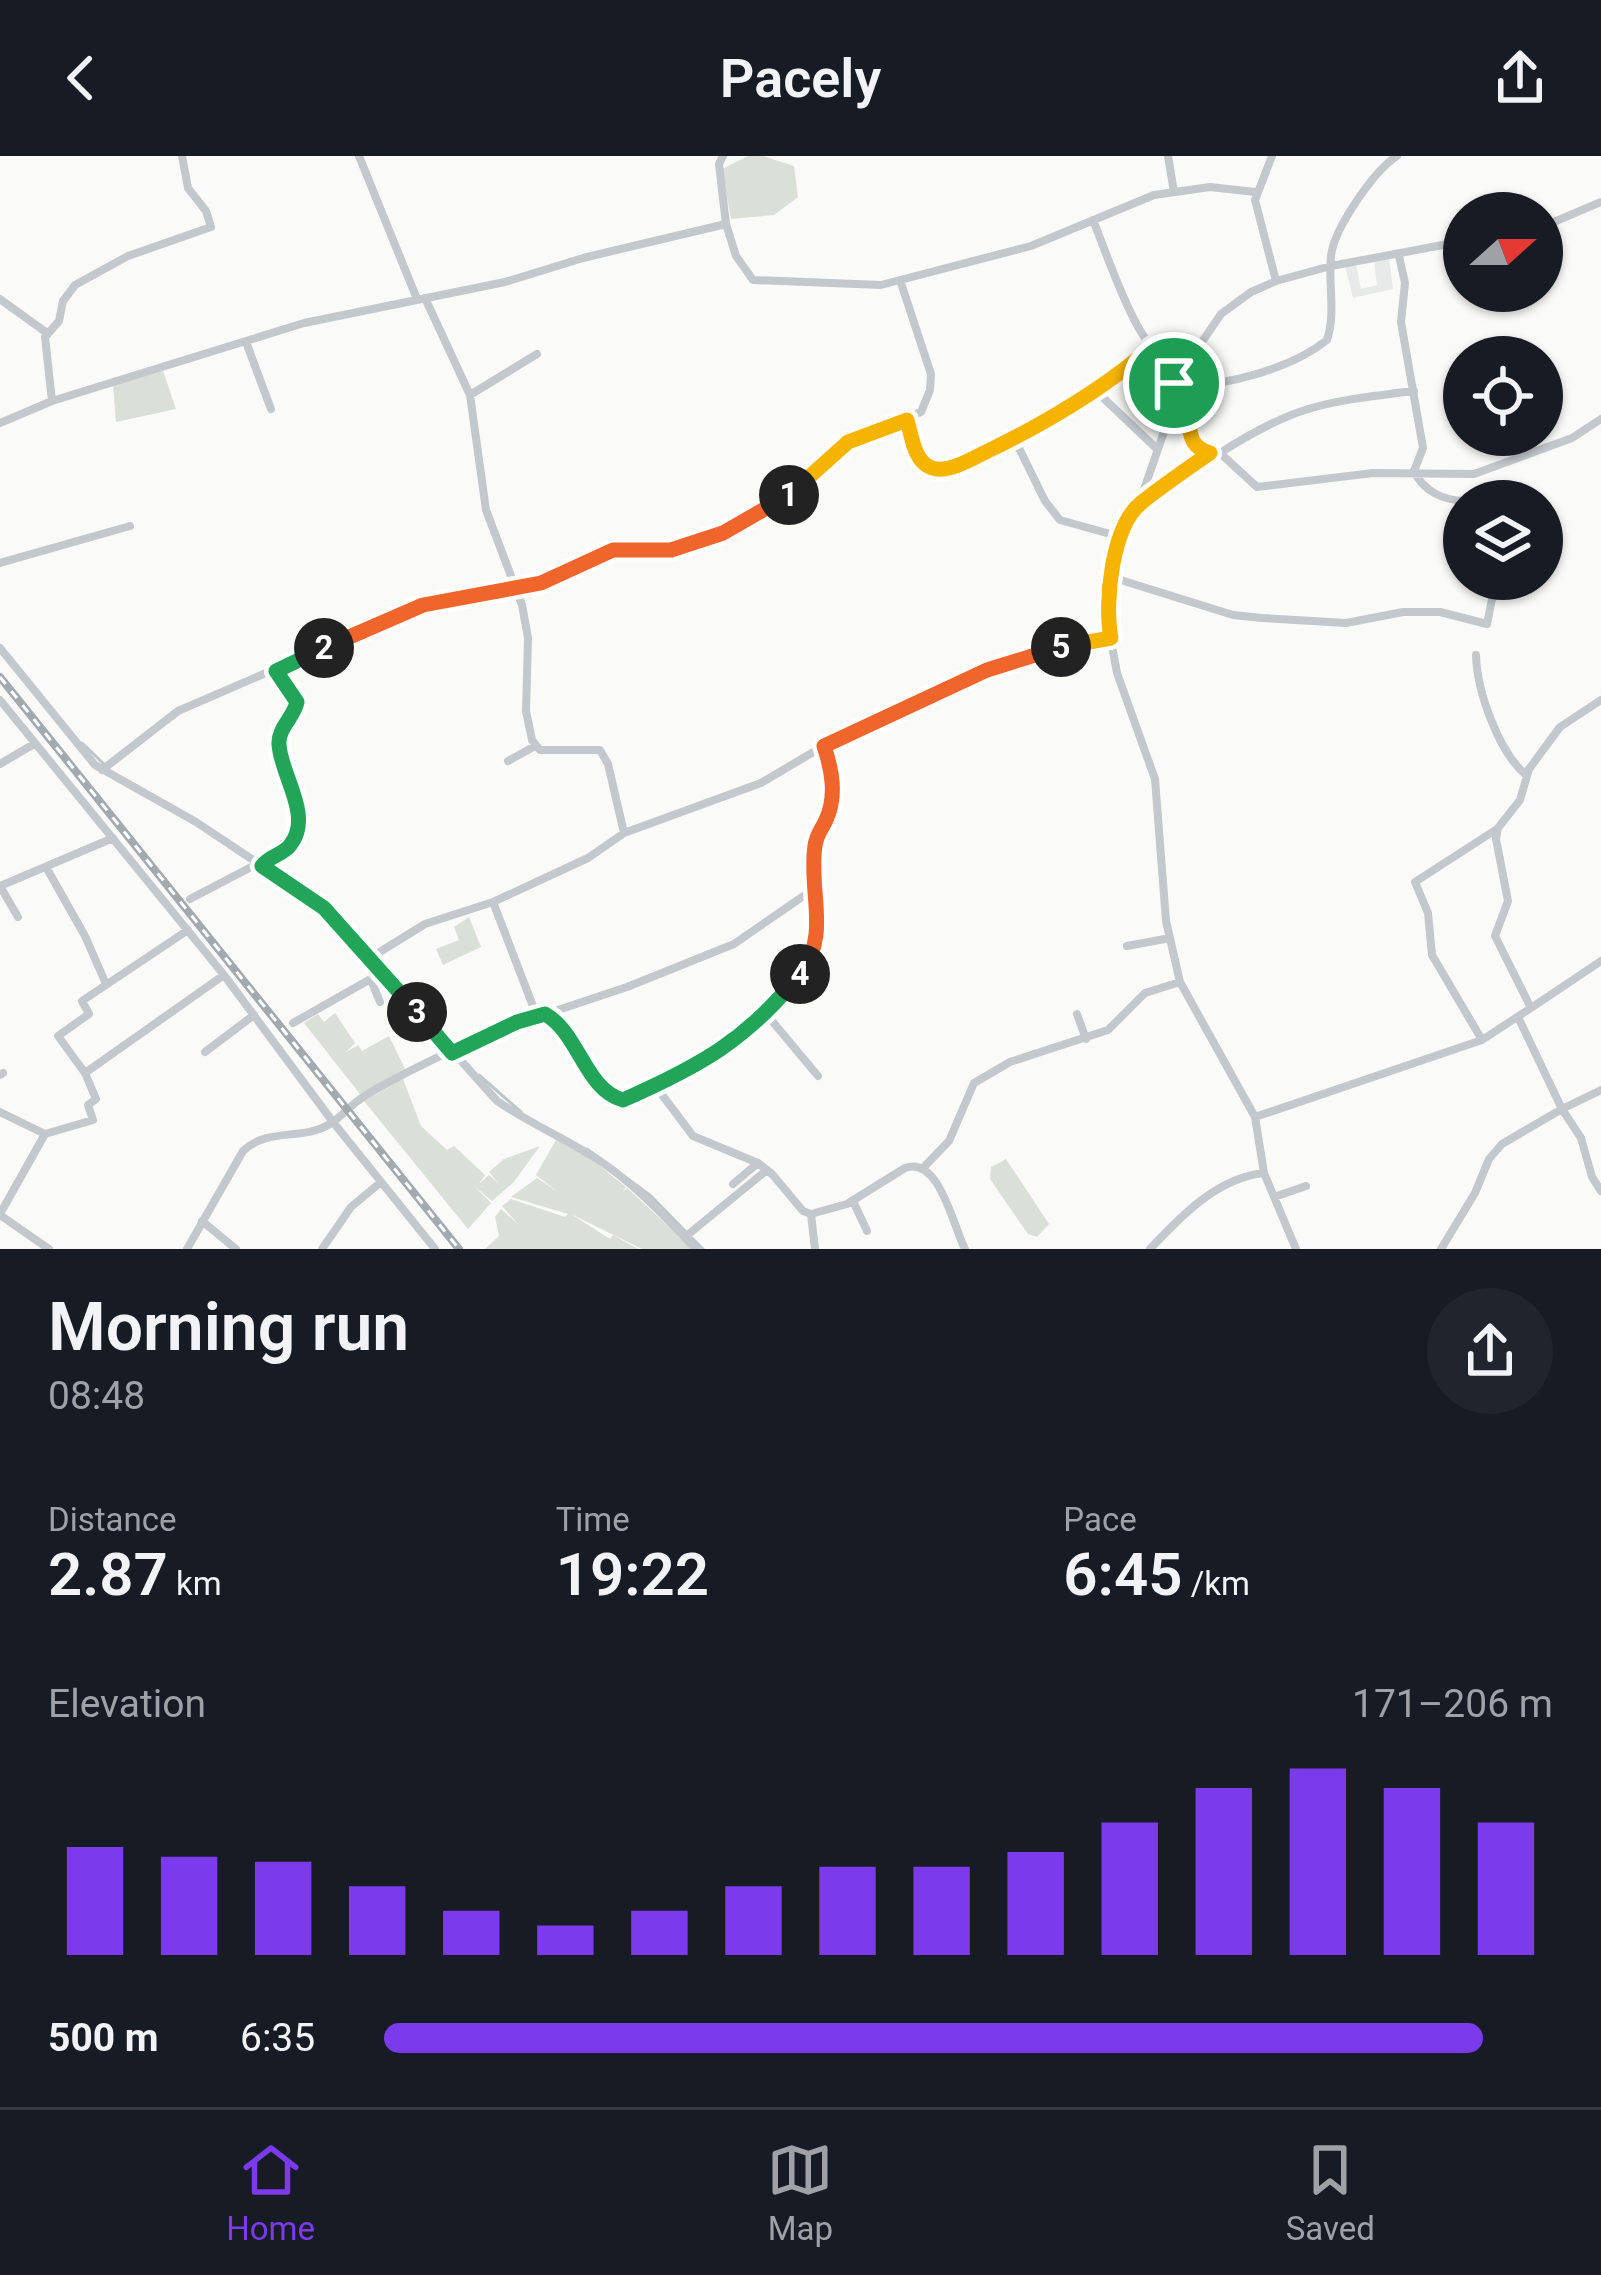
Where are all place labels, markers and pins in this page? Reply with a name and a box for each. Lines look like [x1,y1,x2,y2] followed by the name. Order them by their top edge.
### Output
[1123,332,1225,434] pin
[759,465,819,525] pin: 1
[1031,617,1091,677] pin: 5
[294,618,354,678] pin: 2
[770,944,830,1004] pin: 4
[387,982,447,1042] pin: 3

